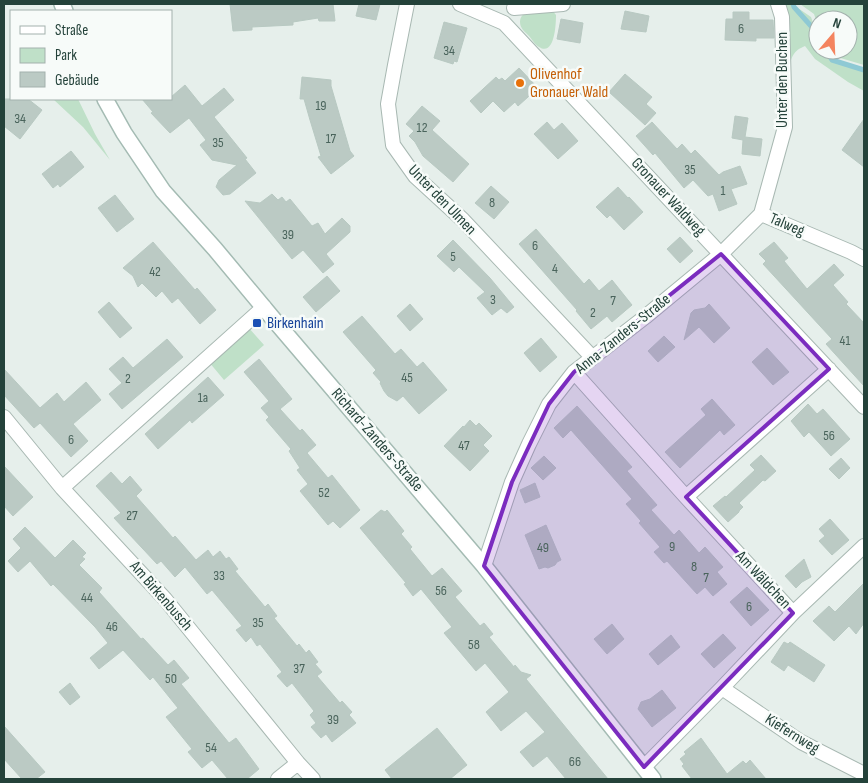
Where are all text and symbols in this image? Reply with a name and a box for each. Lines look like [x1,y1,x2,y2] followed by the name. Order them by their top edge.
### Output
[10,10,172,100] legend
[808,10,858,60] north arrow
[831,14,843,32] text: N
[738,20,744,37] house number: 6
[55,21,88,40] text: Straße
[773,32,792,128] street label: Unter den Buchen
[443,42,455,59] house number: 34
[55,46,77,65] text: Park
[530,65,608,102] place label: Olivenhof Gronauer Wald
[55,71,99,90] text: Gebäude
[514,77,526,89] marker: Olivenhof Gronauer Wald
[315,97,327,114] house number: 19
[14,110,26,127] house number: 34
[417,119,428,136] house number: 12
[326,130,337,147] house number: 17
[212,134,224,151] house number: 35
[627,154,709,240] street label: Gronauer Waldweg
[404,161,480,239] street label: Unter den Ulmen
[684,161,696,178] house number: 35
[721,182,726,199] house number: 1
[489,194,495,211] house number: 8
[767,209,807,241] street label: Talweg
[282,226,294,243] house number: 39
[532,237,538,254] house number: 6
[450,248,456,265] house number: 5
[552,260,558,277] house number: 4
[149,263,161,280] house number: 42
[571,290,674,379] street label: Anna-Zanders-Straße
[490,291,496,308] house number: 3
[610,292,616,309] house number: 7
[590,304,596,321] house number: 2
[267,314,324,333] place label: Birkenhain
[251,317,263,329] marker: Birkenhain
[840,332,850,349] house number: 41
[401,369,413,386] house number: 45
[125,370,131,387] house number: 2
[327,384,427,496] street label: Richard-Zanders-Straße
[198,389,208,406] house number: 1a
[823,427,835,444] house number: 56
[68,431,74,448] house number: 6
[458,437,470,454] house number: 47
[318,484,330,501] house number: 52
[126,507,138,524] house number: 27
[669,538,675,555] house number: 9
[537,539,549,556] house number: 49
[731,546,795,613] street label: Am Wäldchen
[125,557,196,635] street label: Am Birkenbusch
[691,558,697,575] house number: 8
[213,567,225,584] house number: 33
[703,569,709,586] house number: 7
[435,582,447,599] house number: 56
[81,589,93,606] house number: 44
[746,598,752,615] house number: 6
[252,614,264,631] house number: 35
[106,618,118,635] house number: 46
[468,636,480,653] house number: 58
[293,660,305,677] house number: 37
[165,670,177,687] house number: 50
[761,710,823,758] street label: Kiefernweg
[327,711,339,728] house number: 39
[205,739,217,756] house number: 54
[569,753,581,770] house number: 66

